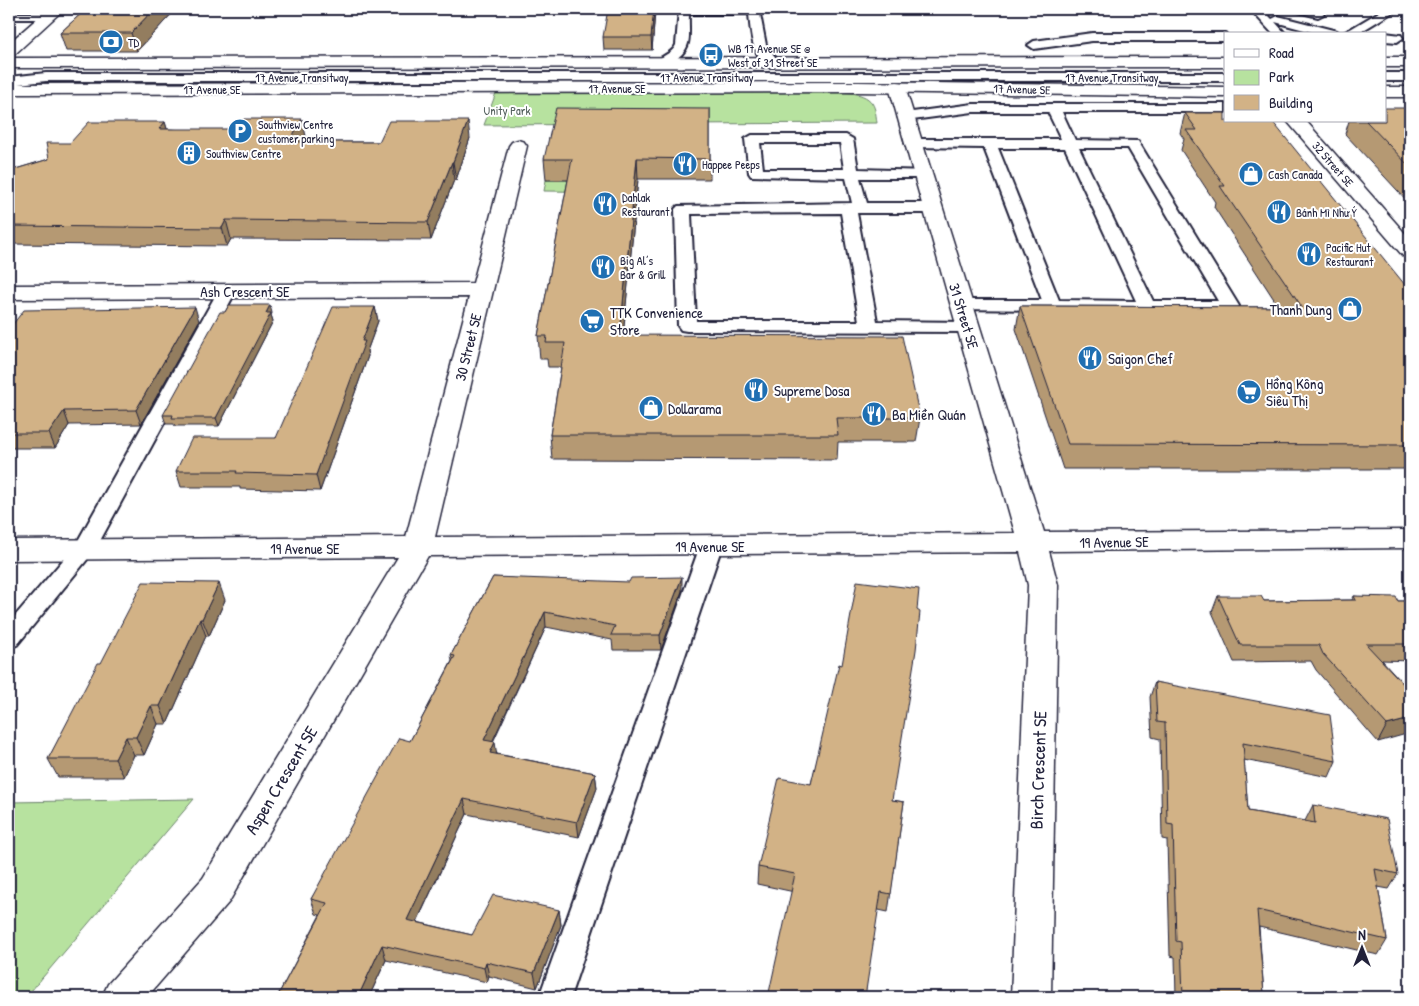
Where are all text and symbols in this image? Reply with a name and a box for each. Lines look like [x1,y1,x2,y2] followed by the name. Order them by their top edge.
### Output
[98,29,124,55] bank icon: TD
[1224,32,1386,122] legend
[128,34,140,51] place label: TD
[728,40,818,71] place label: WB 17 Avenue SE @ West of 31 Street SE
[698,42,724,68] bus stop icon: WB 17 Avenue SE @ West of 31 Street SE
[1269,42,1294,63] text: Road
[1269,66,1294,87] text: Park
[255,69,349,86] street label: 17 Avenue Transitway
[660,69,754,86] street label: 17 Avenue Transitway
[1065,69,1159,86] street label: 17 Avenue Transitway
[588,80,646,97] street label: 17 Avenue SE
[993,80,1052,99] street label: 17 Avenue SE
[183,81,241,98] street label: 17 Avenue SE
[1269,92,1313,113] text: Building
[484,102,530,119] park label: Unity Park
[258,116,334,147] place label: Southview Centre customer parking
[227,118,253,144] parking icon: Southview Centre customer parking
[1308,138,1358,191] street label: 32 Street SE
[176,140,202,166] building icon: Southview Centre
[206,145,281,162] place label: Southview Centre
[672,151,698,177] restaurant icon: Happee Peeps
[702,156,760,173] place label: Happee Peeps
[1238,161,1264,187] shop icon: Cash Canada
[1268,166,1323,183] place label: Cash Canada
[622,189,670,220] place label: Dahlak Restaurant
[592,191,618,217] restaurant icon: Dahlak Restaurant
[1266,199,1292,225] restaurant icon: Bánh Mì Như Ý
[1296,204,1358,221] place label: Bánh Mì Như Ý
[1326,239,1374,270] place label: Pacific Hut Restaurant
[1296,241,1322,267] restaurant icon: Pacific Hut Restaurant
[620,252,666,283] place label: Big Al’s Bar & Grill
[590,254,616,280] restaurant icon: Big Al’s Bar & Grill
[200,281,290,302] street label: Ash Crescent SE
[944,281,984,352] street label: 31 Street SE
[1337,296,1363,322] shop icon: Thanh Dung
[1270,299,1332,320] place label: Thanh Dung
[610,302,703,340] place label: TTK Convenience Store
[579,308,605,334] supermarket icon: TTK Convenience Store
[449,311,487,383] street label: 30 Street SE
[1077,345,1103,371] restaurant icon: Saigon Chef
[1108,348,1174,369] place label: Saigon Chef
[1266,373,1324,411] place label: Hồng Kông Siêu Thị
[743,377,769,403] restaurant icon: Supreme Dosa
[1236,379,1262,405] supermarket icon: Hồng Kông Siêu Thị
[774,380,850,401] place label: Supreme Dosa
[638,395,664,421] shop icon: Dollarama
[668,398,721,419] place label: Dollarama
[861,401,887,427] restaurant icon: Ba Miền Quán
[892,404,966,425] place label: Ba Miền Quán
[1079,531,1149,553] street label: 19 Avenue SE
[675,536,745,557] street label: 19 Avenue SE
[270,538,340,559] street label: 19 Avenue SE
[1023,710,1053,830] street label: Birch Crescent SE
[239,721,323,839] street label: Aspen Crescent SE
[1336,924,1386,974] north arrow
[1358,925,1366,944] text: N

